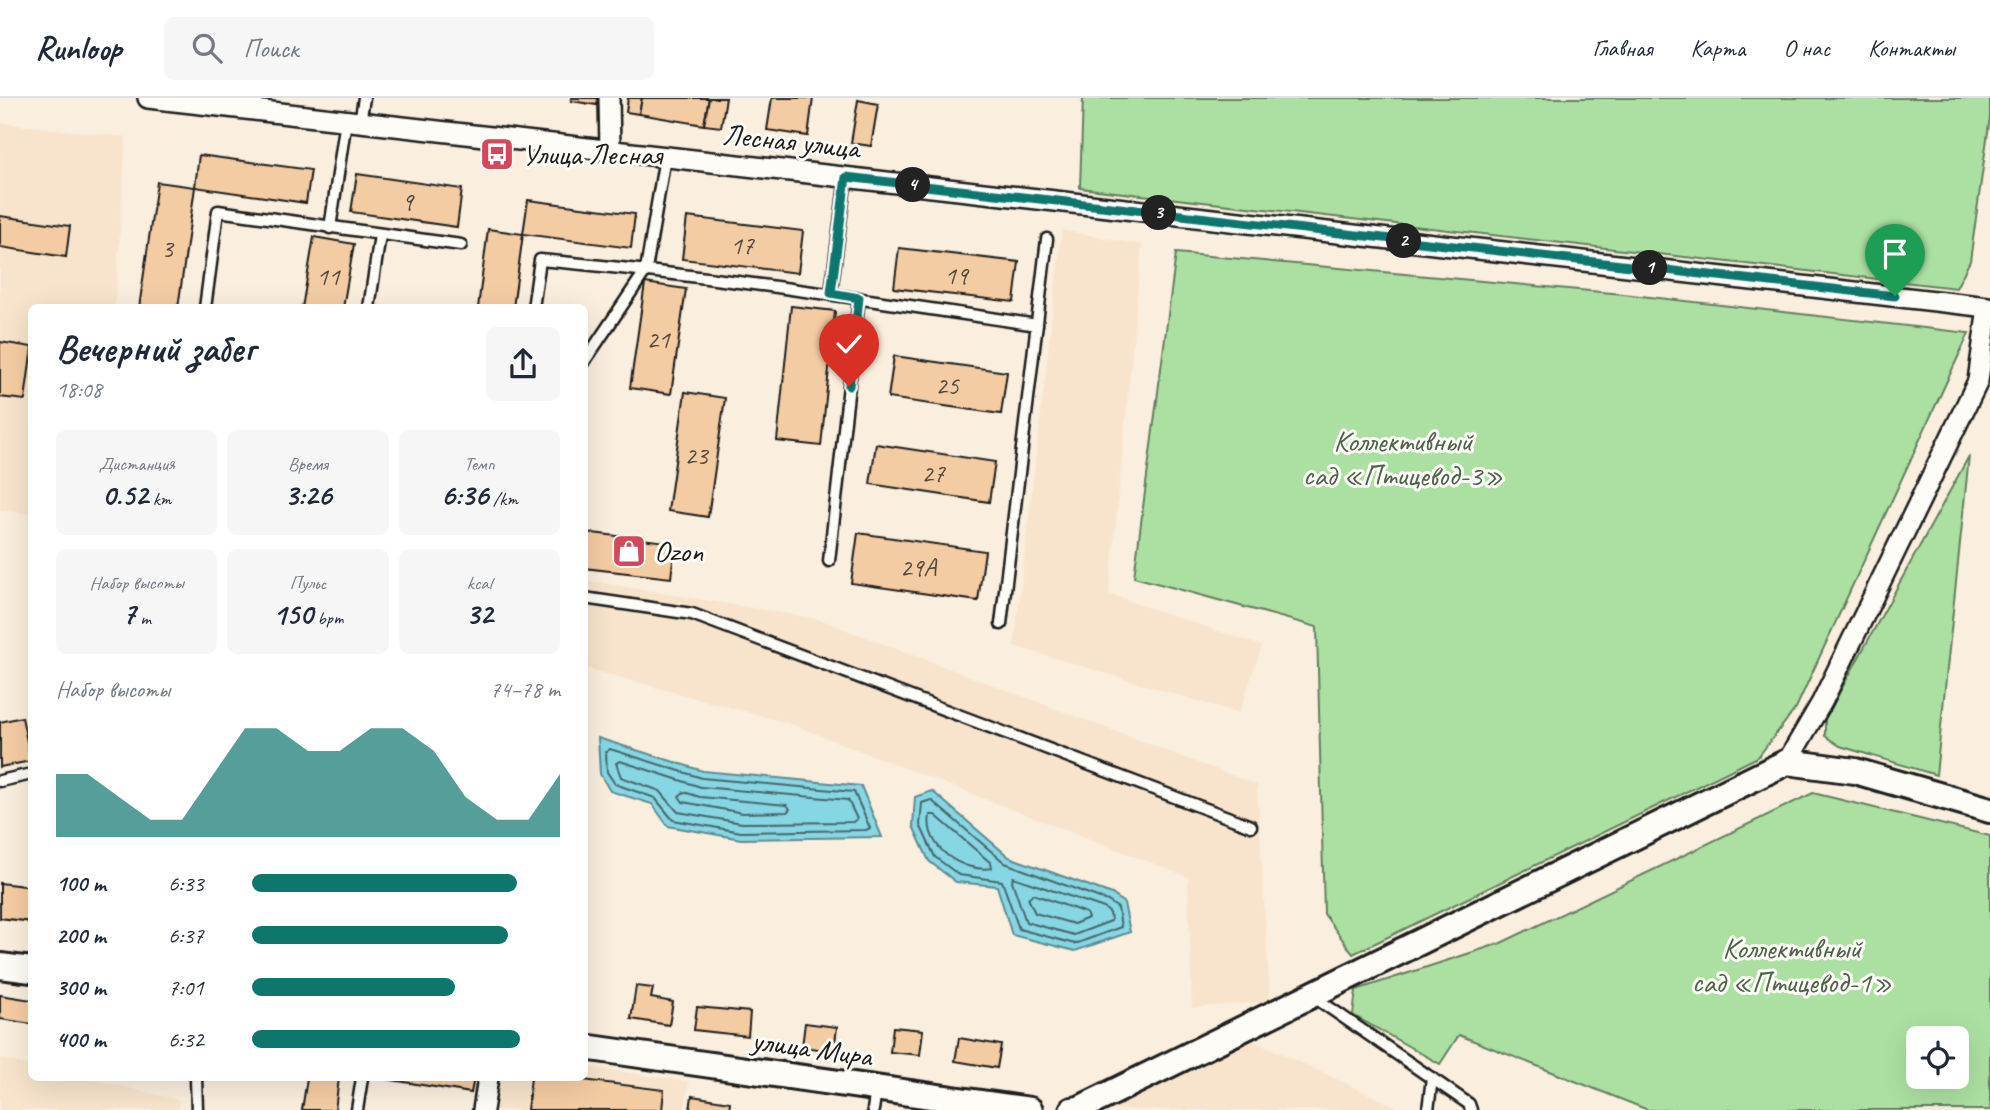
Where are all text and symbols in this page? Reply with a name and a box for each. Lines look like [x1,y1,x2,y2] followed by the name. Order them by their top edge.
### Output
[164,17,654,80] search box
[35,27,122,69] text: Runloop
[188,29,226,67] icon: search
[244,32,298,65] text: Поиск
[1592,33,1653,63] text: Главная
[1691,33,1745,63] text: Карта
[1783,33,1830,63] text: О нас
[1868,33,1955,63] text: Контакты
[721,115,864,167] street label: Лесная улица
[478,135,516,173] bus stop icon: Улица Лесная
[522,135,665,173] place label: Улица Лесная
[895,168,930,202] pin: 4
[908,172,917,196] text: 4
[401,185,415,218] house number: 9
[1142,195,1176,230] pin: 3
[1154,200,1163,224] text: 3
[1386,223,1422,258] pin: 2
[1865,224,1925,296] pin
[1399,228,1408,252] text: 2
[730,229,755,262] house number: 17
[161,232,175,265] house number: 3
[1876,235,1914,273] icon: arrive
[1632,250,1668,286] pin: 1
[1645,255,1654,279] text: 1
[944,259,970,292] house number: 19
[316,260,341,293] house number: 11
[819,314,879,386] pin
[646,323,671,356] house number: 21
[56,325,255,372] text: Вечерний забег
[830,325,868,363] icon: check
[486,327,560,401] button: share
[935,369,960,402] house number: 25
[56,375,102,404] text: 18:08
[1303,422,1503,494] park label: Коллективный сад «Птицевод-3»
[684,439,710,472] house number: 23
[99,452,175,476] text: Дистанция
[288,452,328,476] text: Время
[464,452,495,476] text: Темп
[921,457,946,490] house number: 27
[102,476,148,514] text: 0.52
[284,476,332,514] text: 3:26
[441,476,488,514] text: 6:36
[148,487,171,511] text: km
[488,487,518,511] text: /km
[610,532,648,570] shop icon: Ozon
[654,532,704,570] place label: Ozon
[900,551,938,584] house number: 29А
[90,571,184,595] text: Набор высоты
[290,571,326,595] text: Пульс
[467,571,492,595] text: kcal
[122,595,136,633] text: 7
[273,595,313,633] text: 150
[466,595,493,633] text: 32
[136,606,151,630] text: m
[313,606,343,630] text: bpm
[56,675,170,704] text: Набор высоты
[490,675,560,704] text: 74–78 m
[56,869,106,898] text: 100 m
[168,869,204,898] text: 6:33
[56,921,106,950] text: 200 m
[168,921,204,950] text: 6:37
[1692,929,1892,1001] park label: Коллективный сад «Птицевод-1»
[56,973,106,1002] text: 300 m
[168,973,204,1002] text: 7:01
[748,1021,876,1075] street label: улица Мира
[56,1025,106,1054] text: 400 m
[168,1025,204,1054] text: 6:32
[1906,1026,1969,1089] map controls
[1906,1026,1969,1089] button: locate

